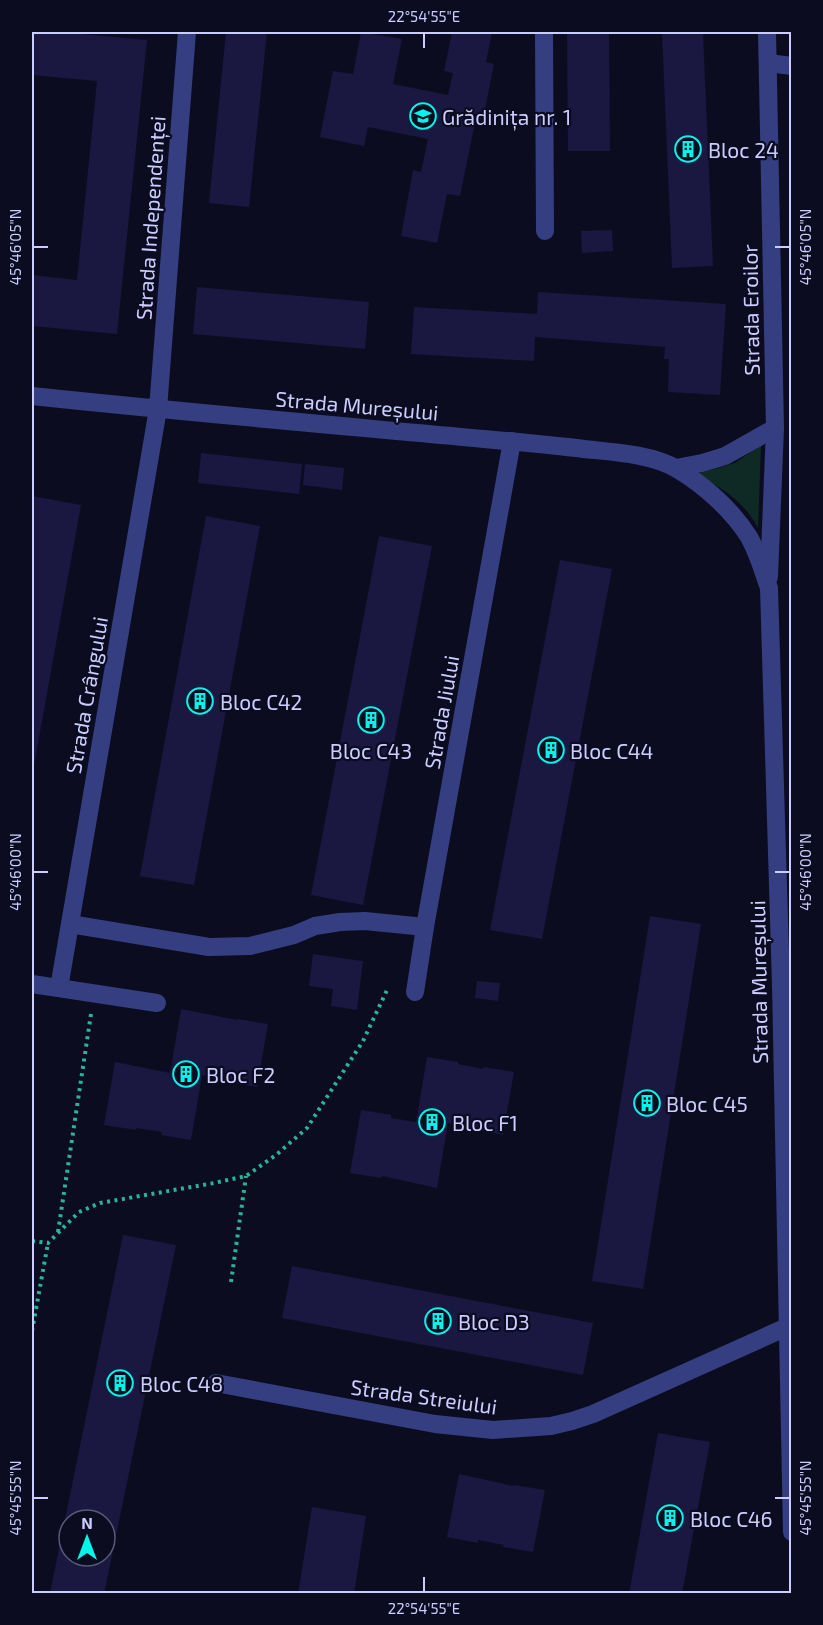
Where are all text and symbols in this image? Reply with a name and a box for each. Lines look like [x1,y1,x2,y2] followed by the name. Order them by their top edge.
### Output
[388,7,460,25] text: 22°54'55"E
[408,101,438,131] school or university icon: Grădinița nr. 1
[442,104,571,131] place label: Grădinița nr. 1
[130,115,172,321] street label: Strada Independenței
[673,134,703,164] building icon: Bloc 24
[708,137,779,162] place label: Bloc 24
[6,209,24,285] text: 45°46'05"N
[796,209,814,285] text: 45°46'05"N
[736,243,764,376] street label: Strada Eroilor
[274,385,440,427] street label: Strada Mureșului
[60,614,112,776] street label: Strada Crângului
[419,653,463,771] street label: Strada Jiului
[185,686,215,716] building icon: Bloc C42
[220,689,302,714] place label: Bloc C42
[356,705,386,735] building icon: Bloc C43
[536,735,566,765] building icon: Bloc C44
[330,738,412,763] place label: Bloc C43
[570,738,654,763] place label: Bloc C44
[6,833,24,911] text: 45°46'00"N
[796,833,814,911] text: 45°46'00"N
[744,900,774,1064] street label: Strada Mureșului
[171,1059,201,1089] building icon: Bloc F2
[206,1062,275,1087] place label: Bloc F2
[632,1088,662,1118] building icon: Bloc C45
[666,1091,748,1116] place label: Bloc C45
[417,1107,447,1137] building icon: Bloc F1
[452,1110,518,1135] place label: Bloc F1
[423,1306,453,1336] building icon: Bloc D3
[458,1309,530,1334] place label: Bloc D3
[105,1368,135,1398] building icon: Bloc C48
[140,1371,223,1396] place label: Bloc C48
[349,1373,499,1419] street label: Strada Streiului
[6,1460,24,1536] text: 45°45'55"N
[796,1460,814,1536] text: 45°45'55"N
[655,1503,685,1533] building icon: Bloc C46
[690,1506,773,1531] place label: Bloc C46
[57,1508,117,1568] north arrow
[81,1513,93,1532] text: N
[388,1599,460,1617] text: 22°54'55"E

